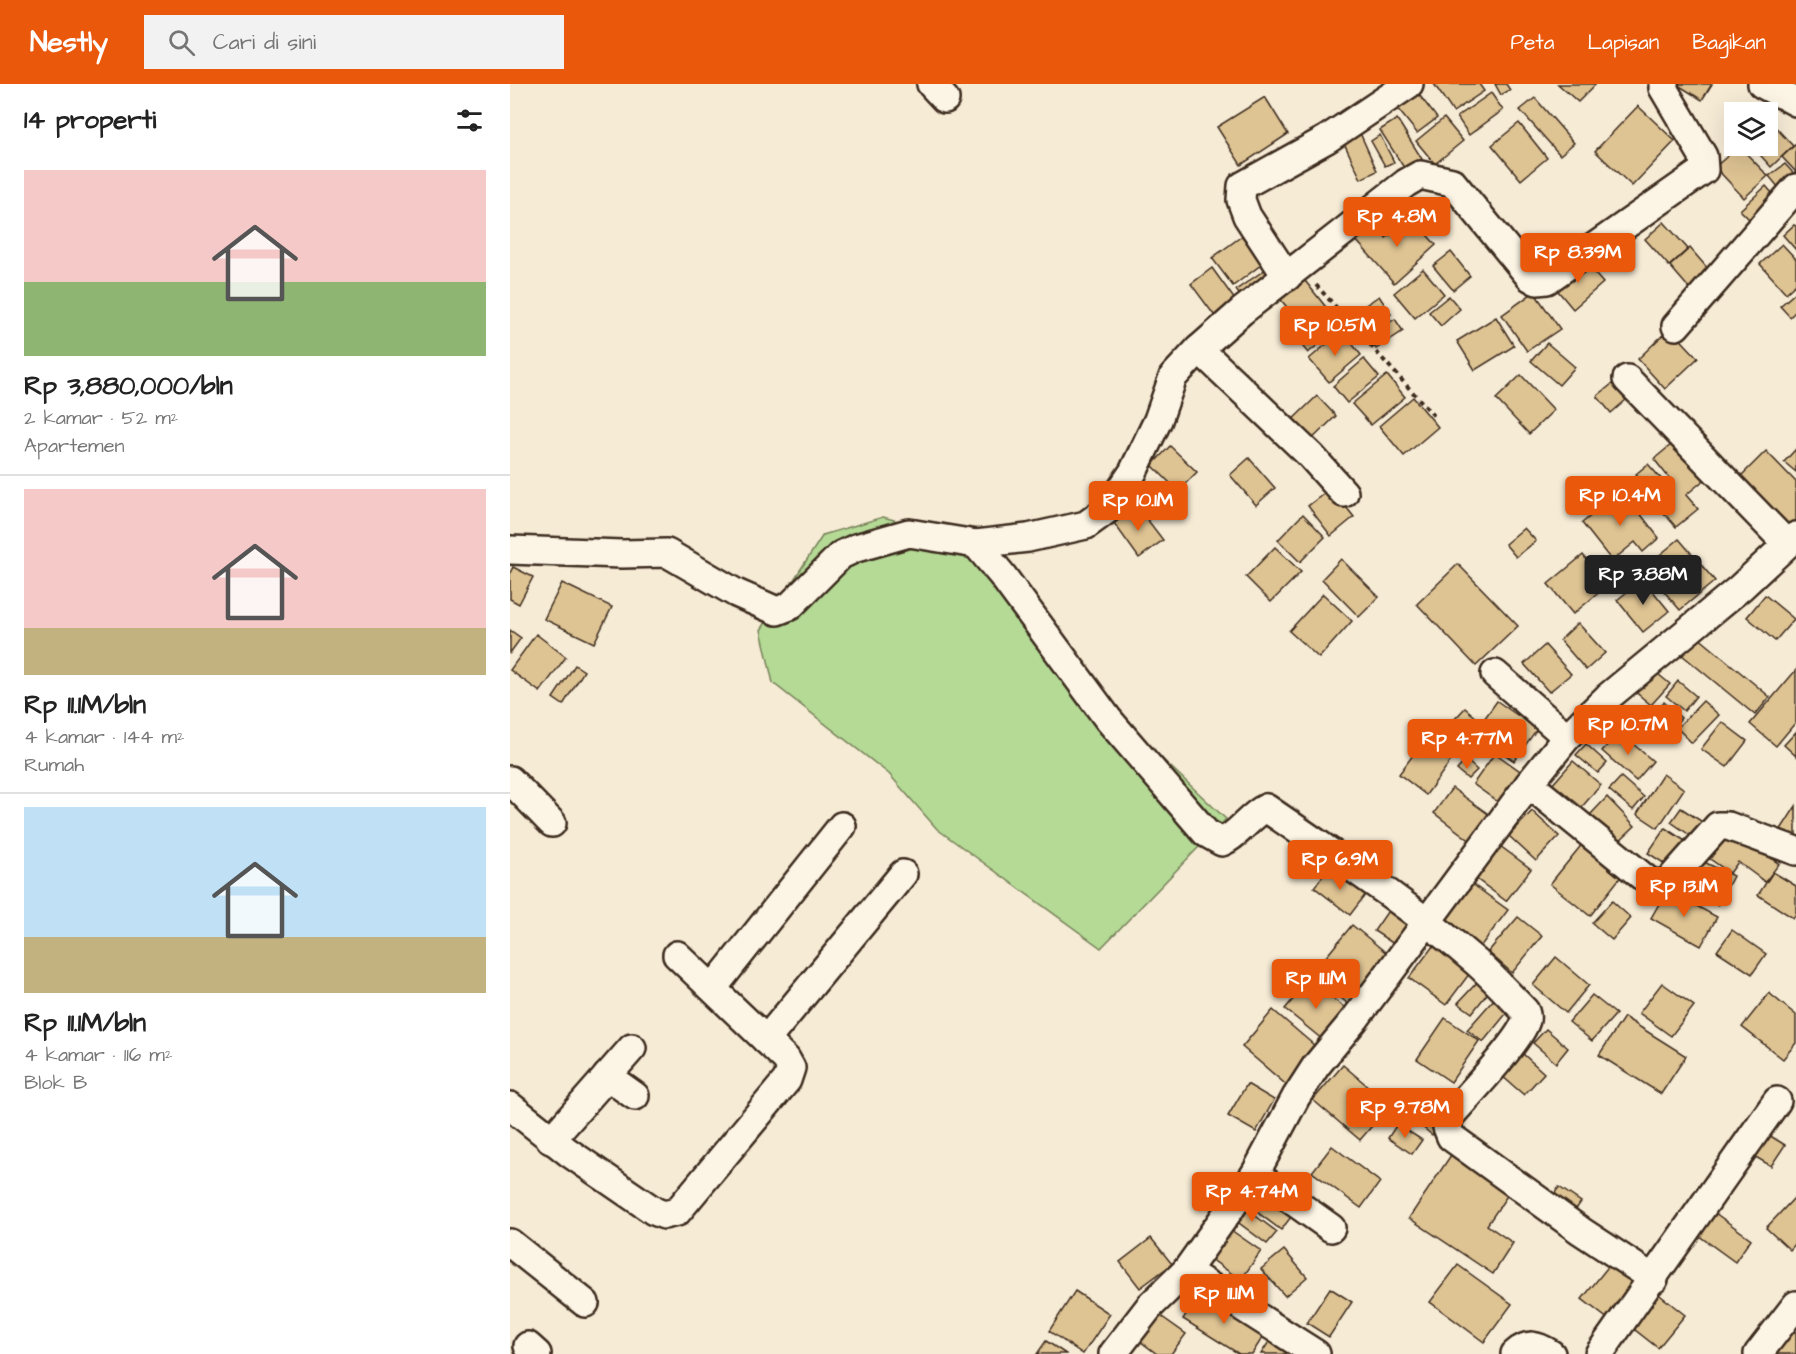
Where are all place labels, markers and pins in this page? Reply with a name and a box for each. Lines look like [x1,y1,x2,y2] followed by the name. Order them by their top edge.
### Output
[1342,197,1452,248] pin: Rp 4.8M
[1516,233,1640,284] pin: Rp 8.39M
[1273,306,1397,357] pin: Rp 10.5M
[1558,476,1682,527] pin: Rp 10.4M
[1076,481,1200,532] pin: Rp 10.1M
[1581,555,1705,606] pin: Rp 3.88M
[1566,705,1690,756] pin: Rp 10.7M
[1405,719,1529,770] pin: Rp 4.77M
[1285,840,1395,891] pin: Rp 6.9M
[1622,867,1746,918] pin: Rp 13.1M
[1254,959,1378,1010] pin: Rp 11.1M
[1343,1088,1467,1139] pin: Rp 9.78M
[1190,1172,1314,1223] pin: Rp 4.74M
[1162,1274,1286,1325] pin: Rp 11.1M

